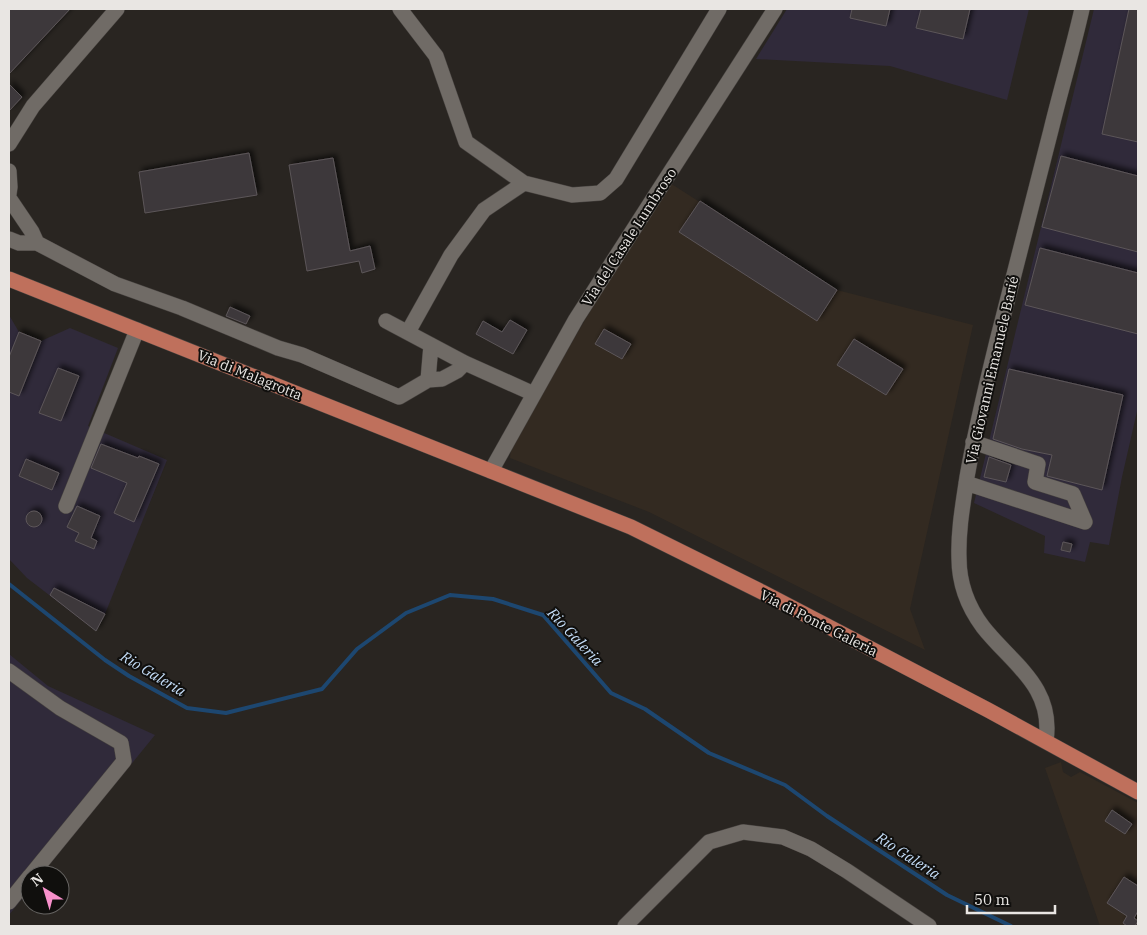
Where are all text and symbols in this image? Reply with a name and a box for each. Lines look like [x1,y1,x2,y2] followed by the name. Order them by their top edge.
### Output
[578,164,680,309] street label: Via del Casale Lumbroso
[962,274,1022,466] street label: Via Giovanni Emanuele Barié
[195,346,305,404] street label: Via di Malagrotta
[757,586,881,661] street label: Via di Ponte Galeria
[543,603,608,670] water label: Rio Galeria
[116,646,190,701] water label: Rio Galeria
[872,827,945,884] water label: Rio Galeria
[20,865,70,915] north arrow
[27,869,47,890] text: N
[967,882,1054,914] scale bar
[974,890,1010,909] text: 50 m

